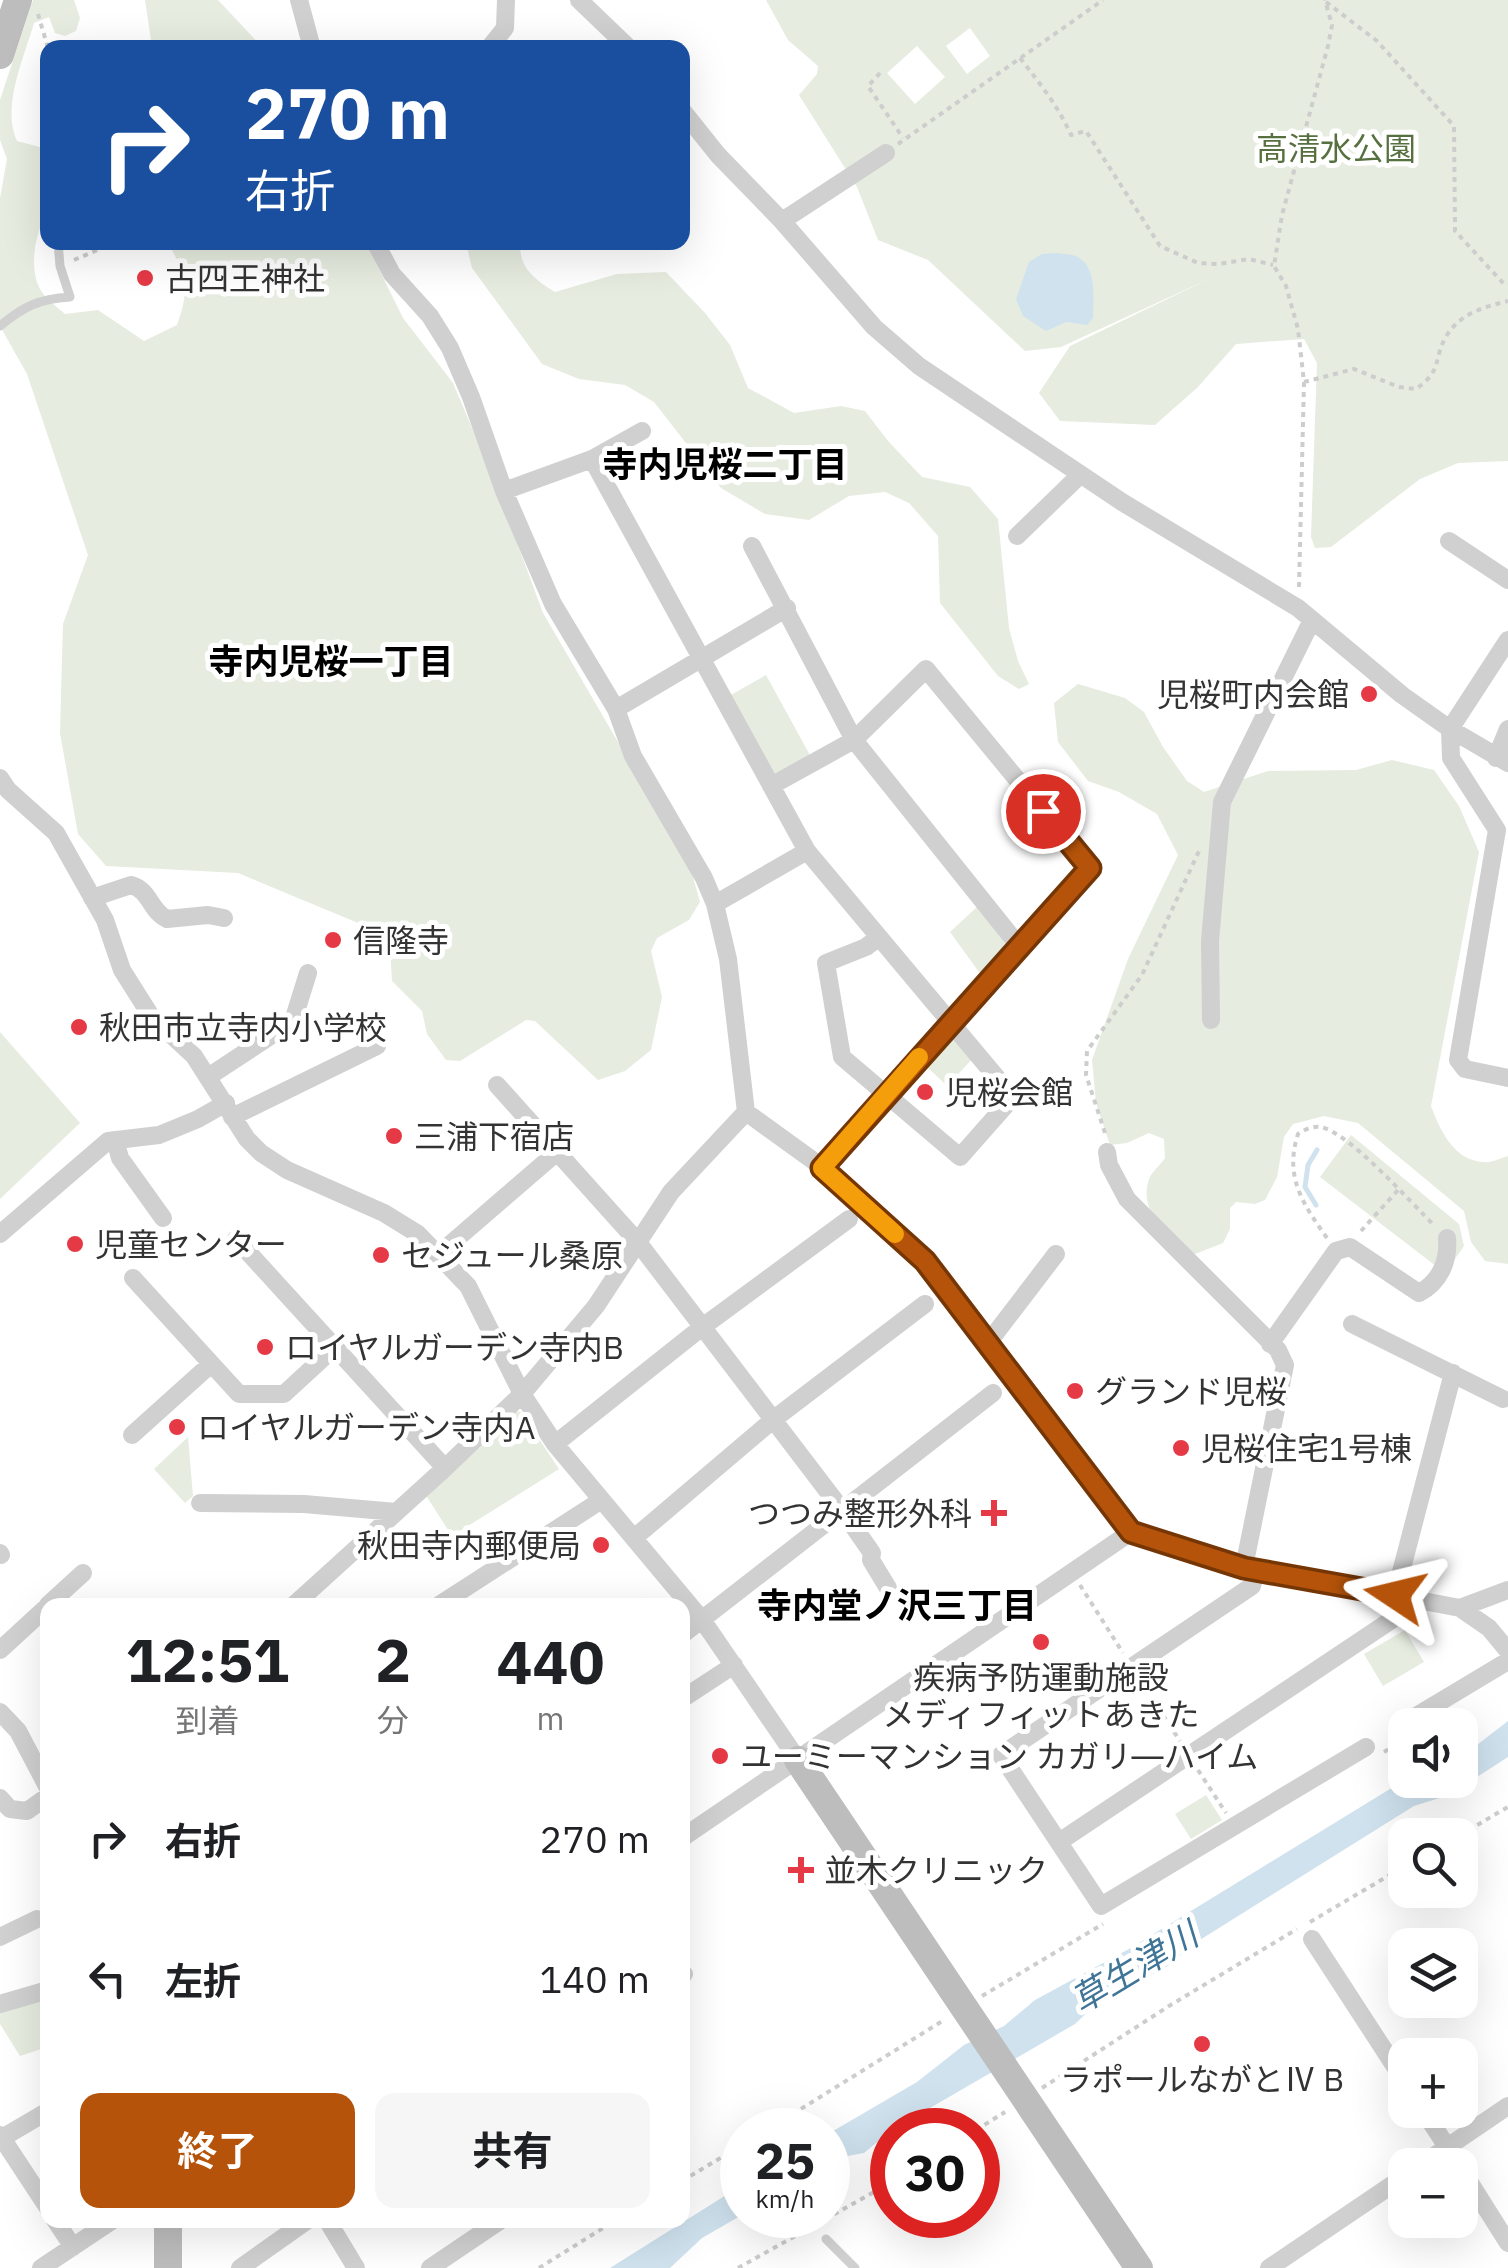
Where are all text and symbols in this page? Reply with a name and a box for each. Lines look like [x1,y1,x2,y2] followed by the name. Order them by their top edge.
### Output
[245,67,450,158] text: 270 m
[80,80,210,210] icon: right
[1256,127,1416,169] park label: 高清水公園
[245,161,335,219] text: 右折
[165,257,325,299] place label: 古四王神社
[134,267,156,289] marker: 古四王神社
[602,441,848,487] district label: 寺内児桜二丁目
[208,638,454,684] district label: 寺内児桜一丁目
[1157,673,1349,715] place label: 児桜町内会館
[1358,683,1380,705] marker: 児桜町内会館
[1001,769,1086,854] pin
[1016,784,1071,839] icon: arrive
[353,919,449,961] place label: 信隆寺
[322,929,344,951] marker: 信隆寺
[99,1006,387,1048] place label: 秋田市立寺内小学校
[68,1016,90,1038] marker: 秋田市立寺内小学校
[945,1071,1073,1113] place label: 児桜会館
[914,1081,936,1103] marker: 児桜会館
[414,1115,574,1157] place label: 三浦下宿店
[383,1125,405,1147] marker: 三浦下宿店
[95,1223,287,1265] place label: 児童センター
[64,1233,86,1255] marker: 児童センター
[401,1234,623,1276] place label: セジュール桑原
[370,1244,392,1266] marker: セジュール桑原
[285,1326,624,1368] place label: ロイヤルガーデン寺内B
[254,1336,276,1358] marker: ロイヤルガーデン寺内B
[1095,1370,1287,1412] place label: グランド児桜
[1064,1380,1086,1402] marker: グランド児桜
[197,1406,536,1448] place label: ロイヤルガーデン寺内A
[166,1416,188,1438] marker: ロイヤルガーデン寺内A
[1201,1427,1412,1469] place label: 児桜住宅1号棟
[1170,1437,1192,1459] marker: 児桜住宅1号棟
[748,1492,972,1534] place label: つつみ整形外科
[981,1500,1007,1526] marker: つつみ整形外科
[357,1524,581,1566] place label: 秋田寺内郵便局
[590,1534,612,1556] marker: 秋田寺内郵便局
[1343,1543,1447,1647] position arrow
[757,1582,1037,1628] district label: 寺内堂ノ沢三丁目
[126,1620,289,1699] text: 12:51
[375,1620,411,1699] text: 2
[496,1622,604,1701] text: 440
[1030,1631,1052,1653] marker: 疾病予防運動施設 メディフィットあきた
[882,1656,1200,1735] place label: 疾病予防運動施設 メディフィットあきた
[536,1697,564,1739] text: m
[175,1699,239,1741] text: 到着
[377,1699,409,1741] text: 分
[1388,1708,1478,2238] map controls
[1388,1708,1478,1798] button: sound
[740,1735,1258,1777] place label: ユーミーマンション カガリ―ハイム
[709,1745,731,1767] marker: ユーミーマンション カガリ―ハイム
[80,1811,135,1866] icon: right
[539,1814,650,1863] text: 270 m
[165,1816,241,1865] text: 右折
[1388,1818,1478,1908] button: search
[824,1849,1048,1891] place label: 並木クリニック
[788,1857,814,1883] marker: 並木クリニック
[1062,1909,1209,2023] water label: 草生津川
[1388,1928,1478,2018] button: layers
[80,1951,135,2006] icon: left
[539,1954,650,2003] text: 140 m
[165,1956,241,2005] text: 左折
[1191,2033,1213,2055] marker: ラポールながとⅣ B
[1388,2038,1478,2128] button: +
[1060,2058,1344,2100] place label: ラポールながとⅣ B
[80,2093,355,2208] button: 終了
[375,2093,650,2208] button: 共有
[870,2108,1000,2238] speed limit sign: 30
[755,2128,815,2193] text: 25
[1388,2148,1478,2238] button: −
[756,2182,814,2215] text: km/h

